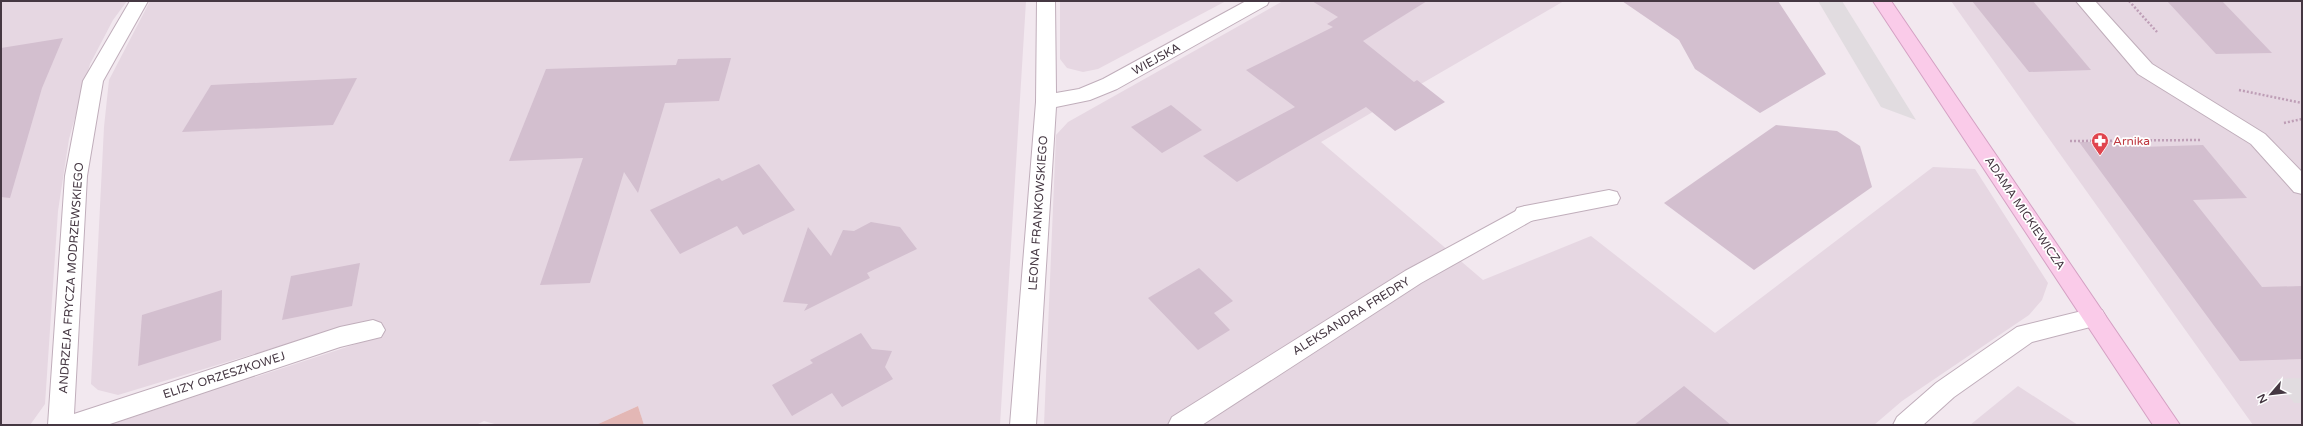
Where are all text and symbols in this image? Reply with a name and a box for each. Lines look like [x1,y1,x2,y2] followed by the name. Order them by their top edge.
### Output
[1129,40,1183,78] street label: WIEJSKA
[2090,131,2110,156] pharmacy icon: Arnika
[2113,134,2150,148] place label: Arnika
[1026,135,1050,291] street label: LEONA FRANKOWSKIEGO
[1982,154,2068,272] street label: ADAMA MICKIEWICZA
[56,162,86,394] street label: ANDRZEJA FRYCZA MODRZEWSKIEGO
[1290,274,1413,358] street label: ALEKSANDRA FREDRY
[161,349,287,401] street label: ELIZY ORZESZKOWEJ
[2251,374,2291,414] north arrow
[2255,392,2270,405] text: N

